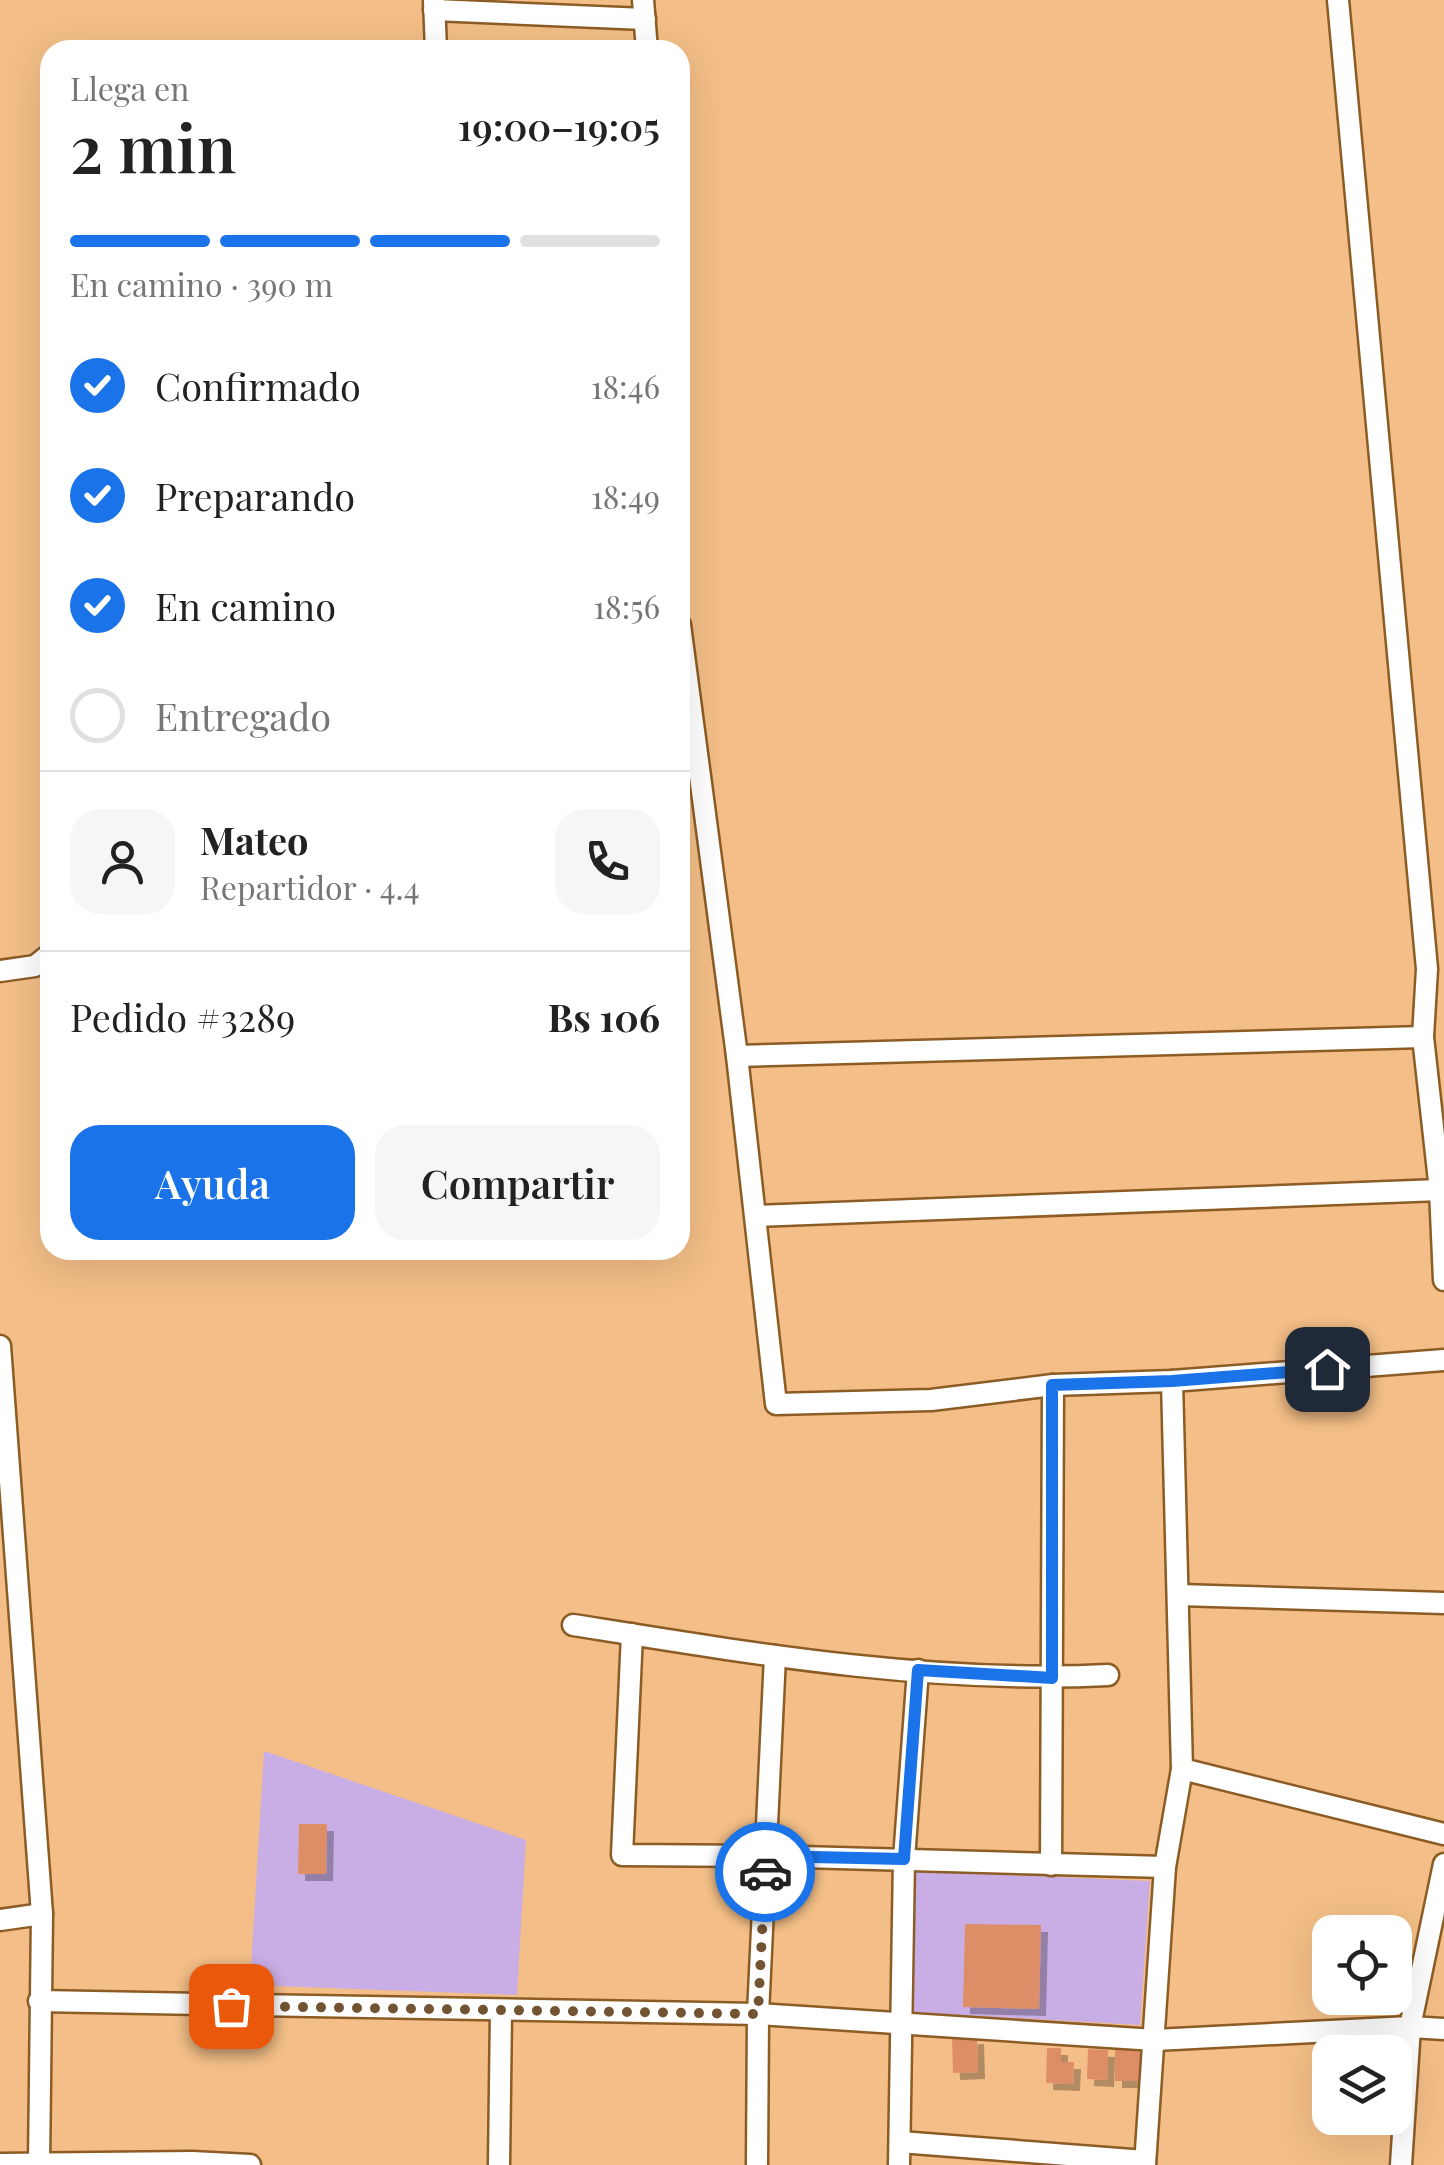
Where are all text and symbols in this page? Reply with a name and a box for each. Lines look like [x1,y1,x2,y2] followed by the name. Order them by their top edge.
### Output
[70,66,189,109] text: Llega en
[458,100,660,151] text: 19:00–19:05
[70,103,236,189] text: 2 min
[70,262,333,305] text: En camino · 390 m
[70,358,125,413] icon: check
[155,360,361,411] text: Confirmado
[591,364,660,407] text: 18:46
[70,468,125,523] icon: check
[155,470,355,521] text: Preparando
[591,474,660,517] text: 18:49
[70,578,125,633] icon: check
[155,580,336,631] text: En camino
[593,584,660,627] text: 18:56
[155,690,331,741] text: Entregado
[70,809,175,914] button: person
[555,809,660,914] button: phone
[200,814,309,865] text: Mateo
[200,865,419,908] text: Repartidor · 4.4
[70,991,295,1042] text: Pedido #3289
[548,991,660,1042] text: Bs 106
[70,1125,355,1240] button: Ayuda
[375,1125,660,1240] button: Compartir
[1285,1327,1370,1412] pin
[1300,1342,1355,1397] icon: home
[715,1822,815,1922] courier
[738,1845,793,1900] icon: car
[1312,1915,1412,2135] map controls
[1312,1915,1412,2015] button: locate
[189,1964,274,2049] pin
[204,1979,259,2034] icon: bag
[1312,2035,1412,2135] button: layers

